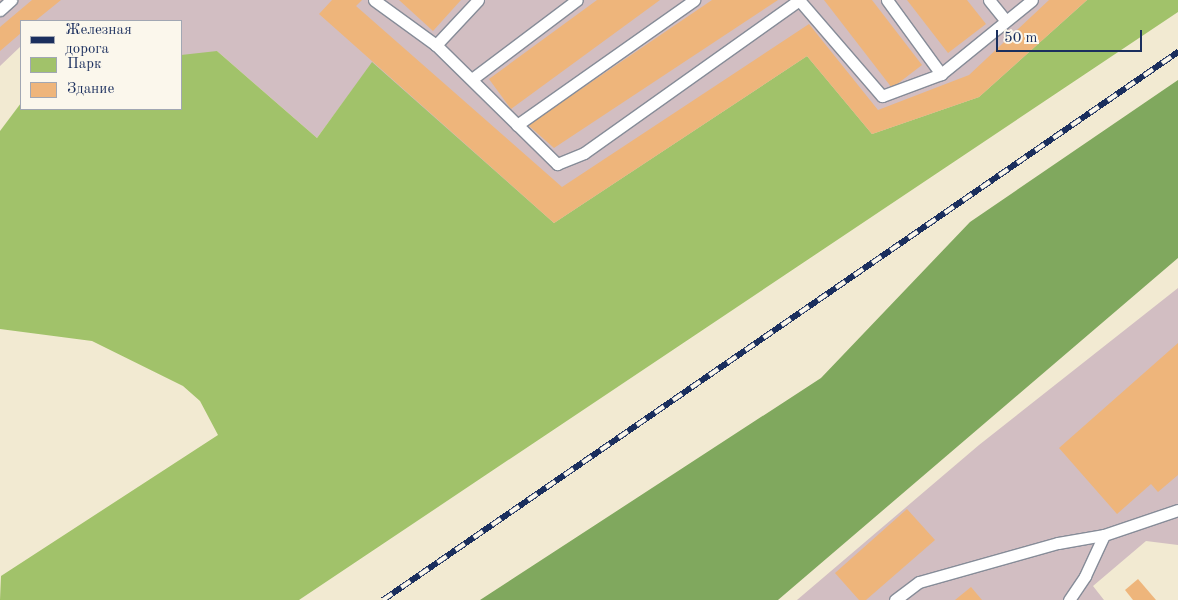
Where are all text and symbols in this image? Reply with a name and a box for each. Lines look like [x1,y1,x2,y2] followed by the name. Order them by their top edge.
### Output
[20,20,182,110] legend
[998,20,1144,52] scale bar
[65,23,132,57] text: Железная дорога
[1004,31,1038,46] text: 50 m
[67,57,102,72] text: Парк
[67,82,114,97] text: Здание

